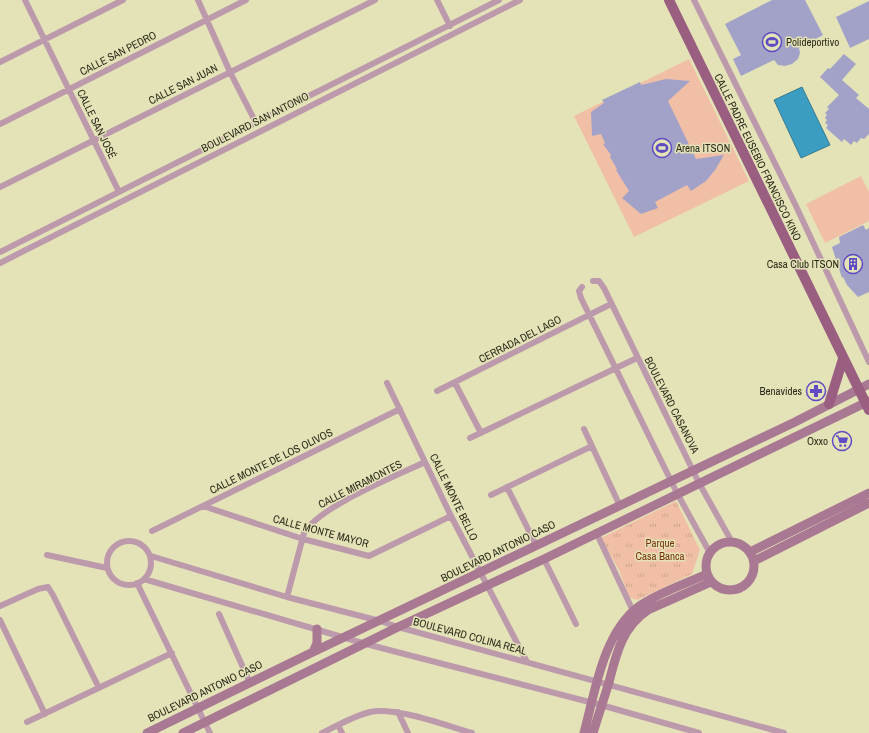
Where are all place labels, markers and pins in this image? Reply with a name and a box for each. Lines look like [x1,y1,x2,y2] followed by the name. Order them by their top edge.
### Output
[761,31,783,53] sports icon: Polideportivo
[786,35,839,49] place label: Polideportivo
[651,137,673,159] sports icon: Arena ITSON
[675,141,730,155] place label: Arena ITSON
[842,253,864,275] building icon: Casa Club ITSON
[767,257,839,271] place label: Casa Club ITSON
[805,380,827,402] pharmacy icon: Benavides
[759,384,802,398] place label: Benavides
[831,430,853,452] supermarket icon: Oxxo
[807,434,828,448] place label: Oxxo

